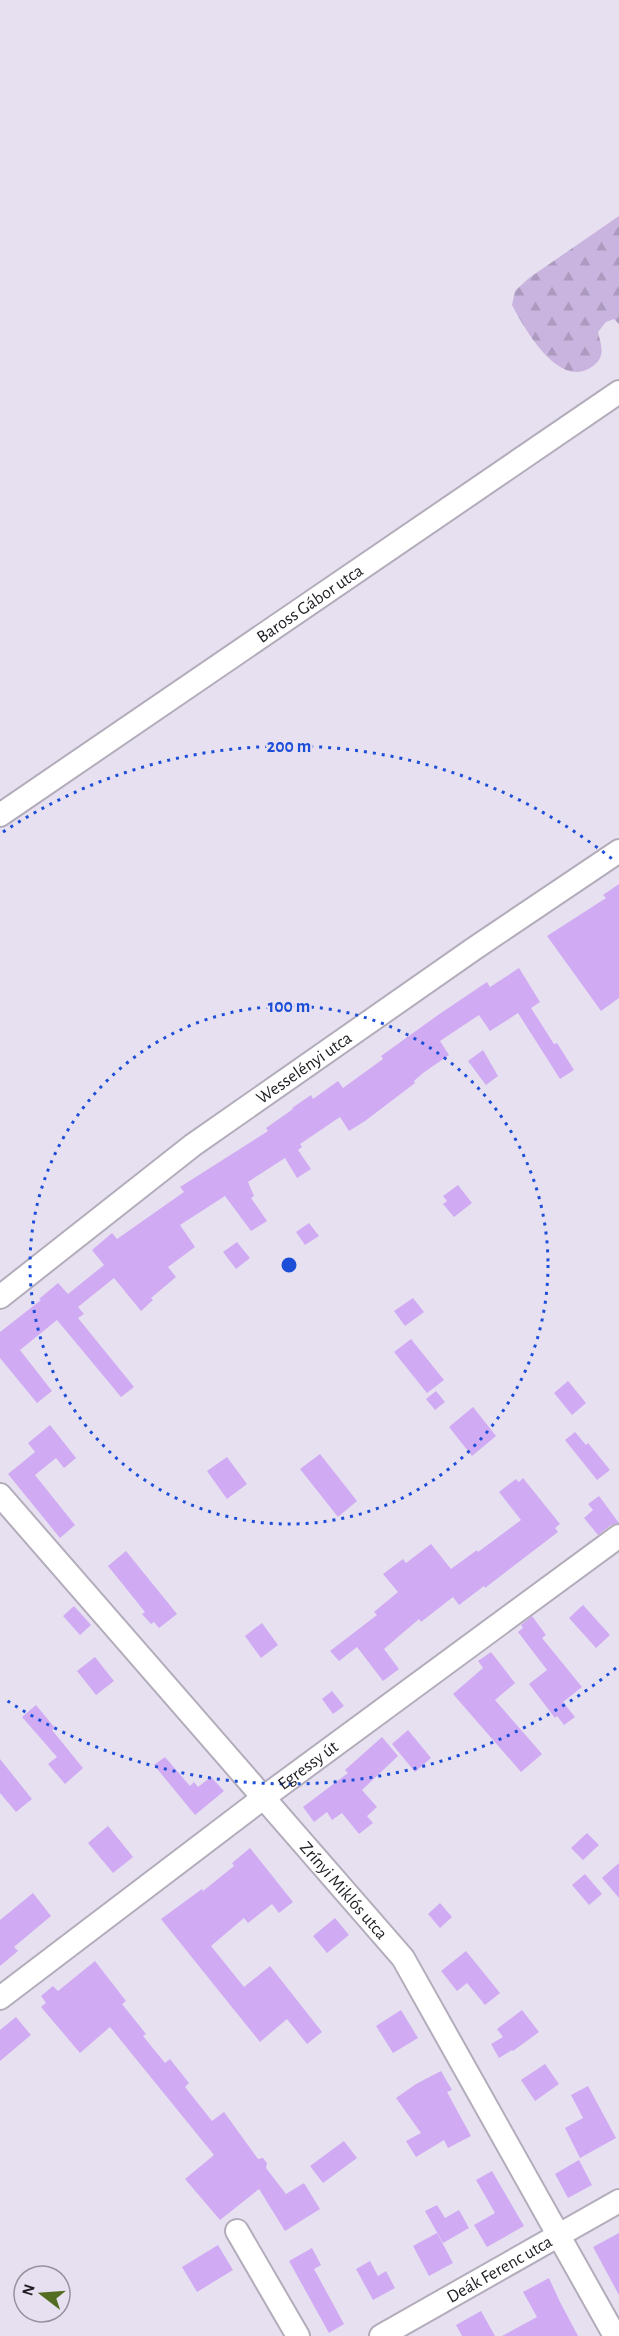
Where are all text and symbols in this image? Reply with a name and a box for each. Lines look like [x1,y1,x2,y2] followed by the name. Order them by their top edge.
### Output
[254,562,367,647] street label: Baross Gábor utca
[267,738,311,756] text: 200 m
[268,998,310,1016] text: 100 m
[254,1029,355,1108] street label: Wesselényi utca
[279,1255,299,1275] centre of rings
[275,1738,342,1794] street label: Egressy út
[296,1839,391,1943] street label: Zrínyi Miklós utca
[444,2233,556,2307] street label: Deák Ferenc utca
[12,2264,72,2324] north arrow
[19,2282,38,2298] text: N

